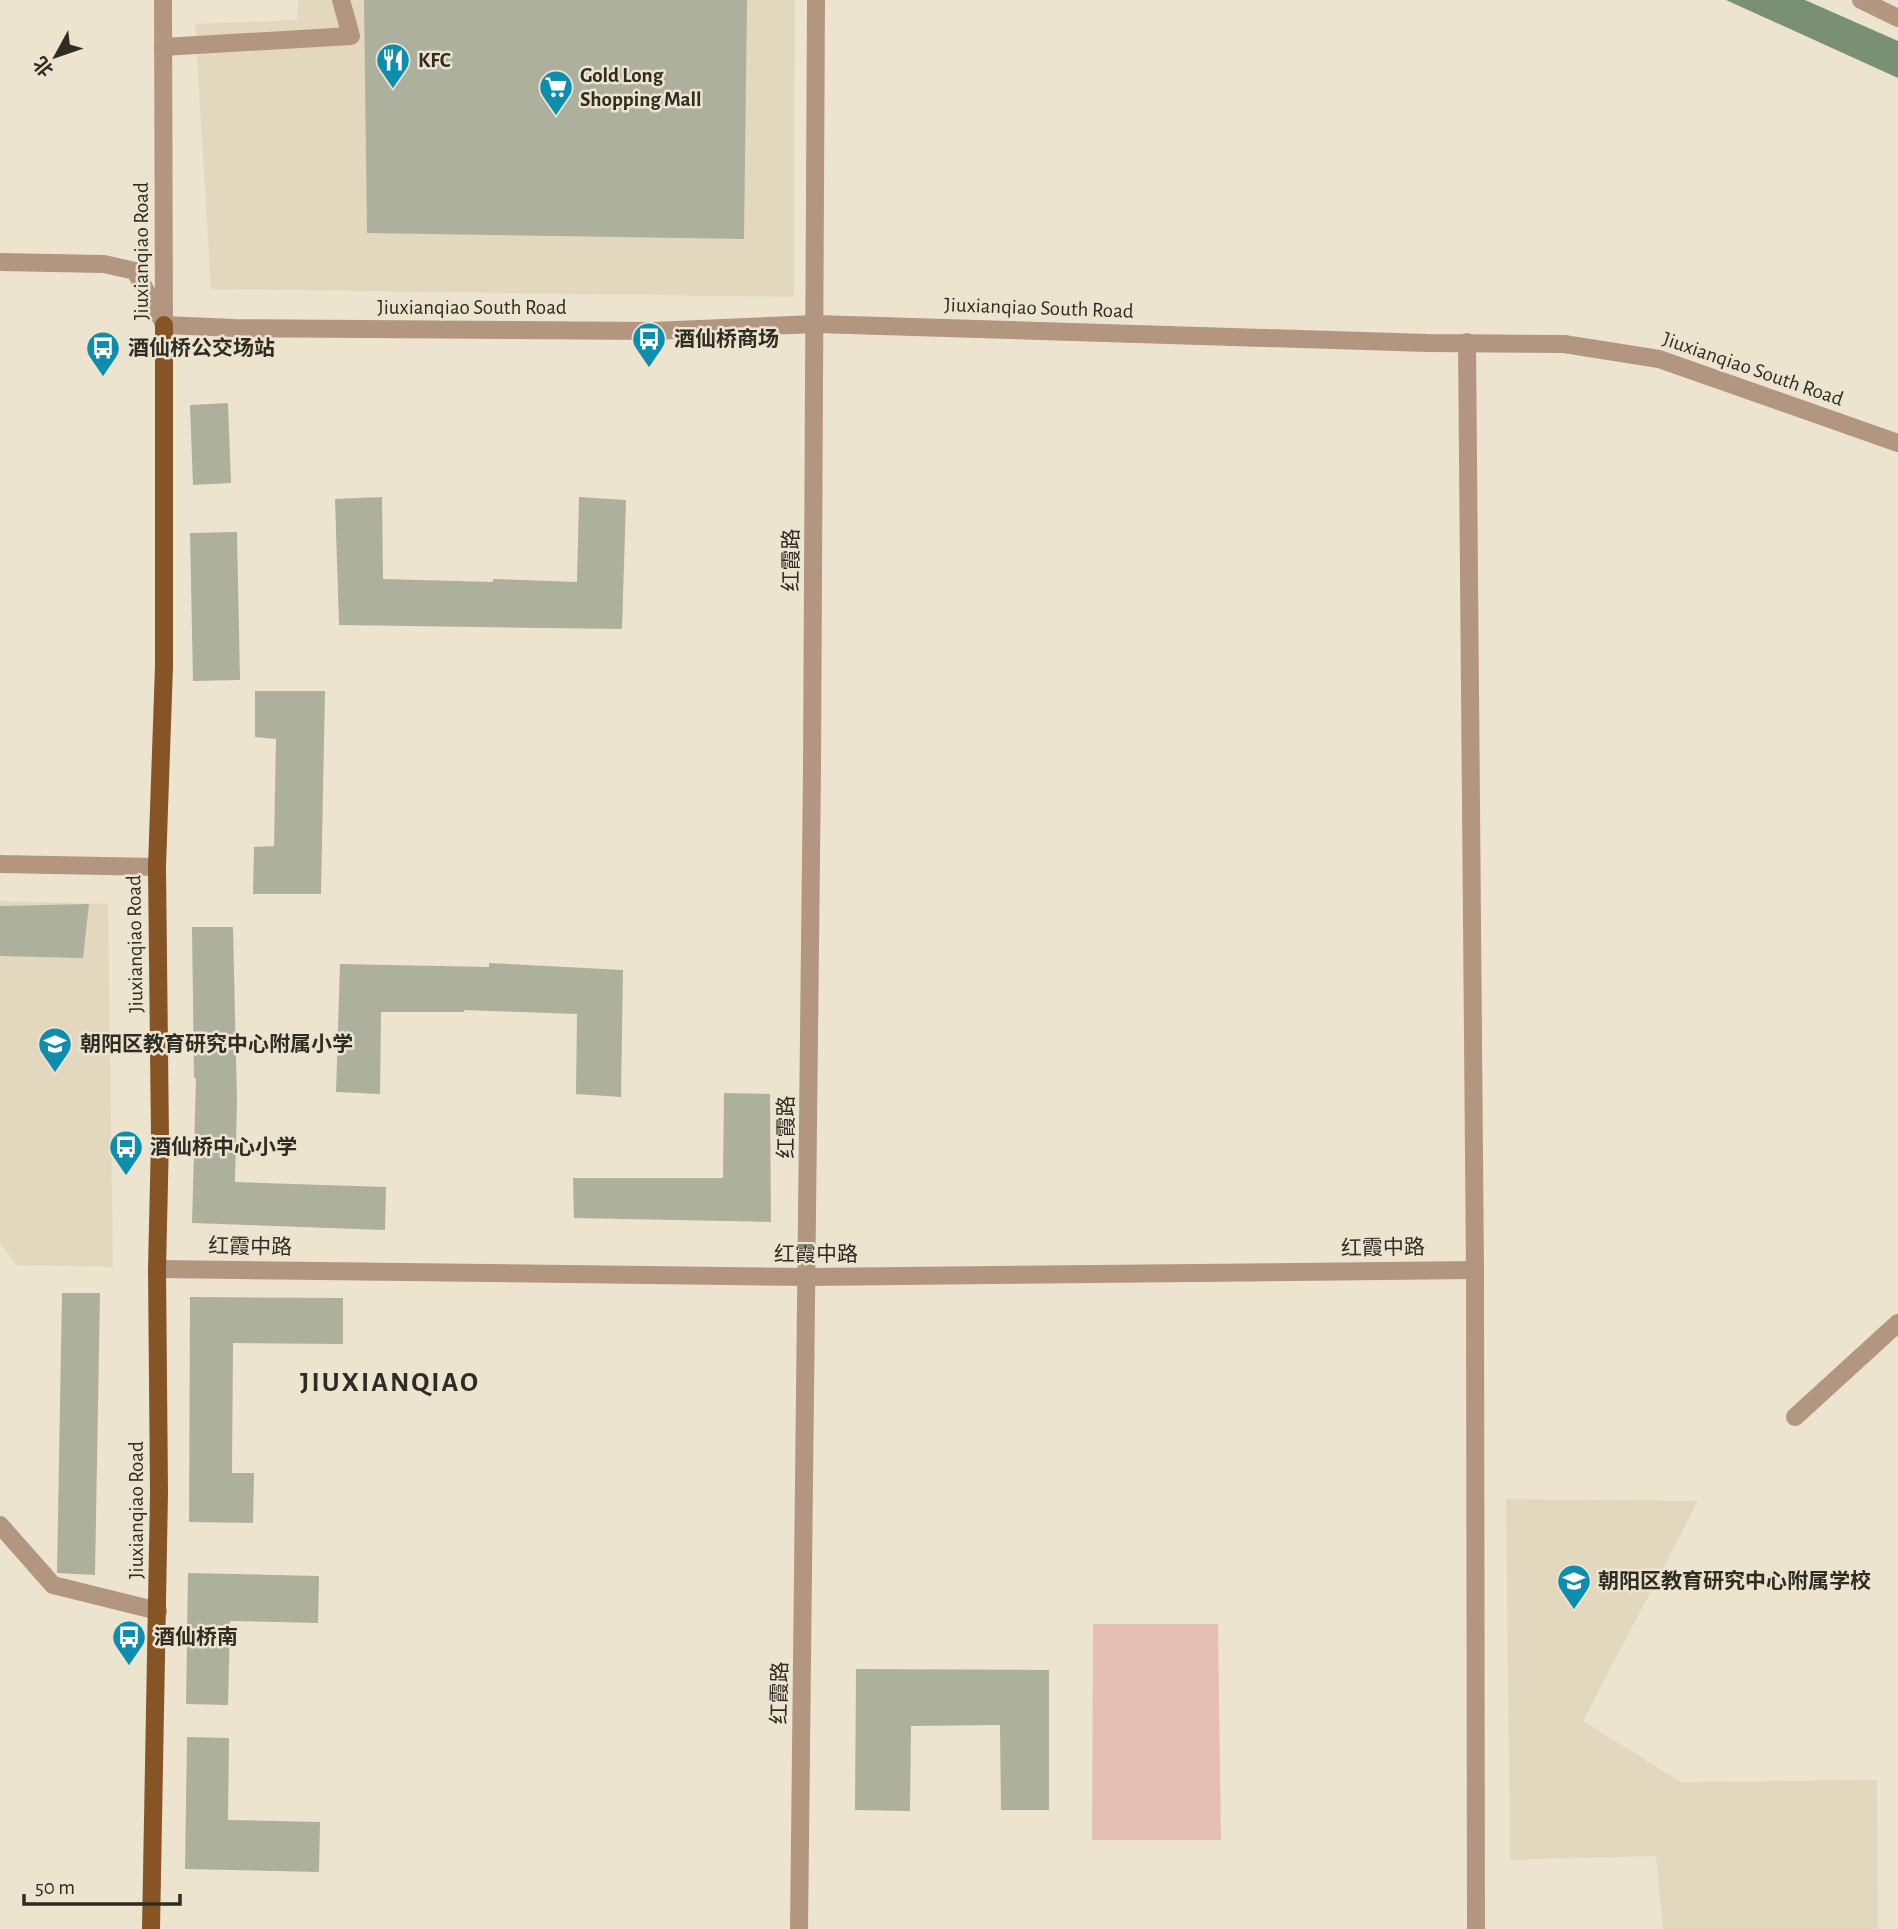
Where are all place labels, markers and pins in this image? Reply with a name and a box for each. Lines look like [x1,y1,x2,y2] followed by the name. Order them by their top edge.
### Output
[374,41,412,90] restaurant icon: KFC
[418,50,451,71] place label: KFC
[580,65,702,110] place label: Gold Long Shopping Mall
[537,68,575,117] supermarket icon: Gold Long Shopping Mall
[630,320,668,369] bus stop icon: 酒仙桥商场
[674,327,779,350] place label: 酒仙桥商场
[84,329,122,378] bus stop icon: 酒仙桥公交场站
[128,336,275,359] place label: 酒仙桥公交场站
[36,1025,74,1074] school or university icon: 朝阳区教育研究中心附属小学
[80,1032,353,1055] place label: 朝阳区教育研究中心附属小学
[107,1128,145,1177] bus stop icon: 酒仙桥中心小学
[150,1136,297,1158] place label: 酒仙桥中心小学
[1555,1562,1593,1611] school or university icon: 朝阳区教育研究中心附属学校
[1598,1569,1871,1592] place label: 朝阳区教育研究中心附属学校
[110,1618,148,1667] bus stop icon: 酒仙桥南
[154,1626,238,1648] place label: 酒仙桥南

